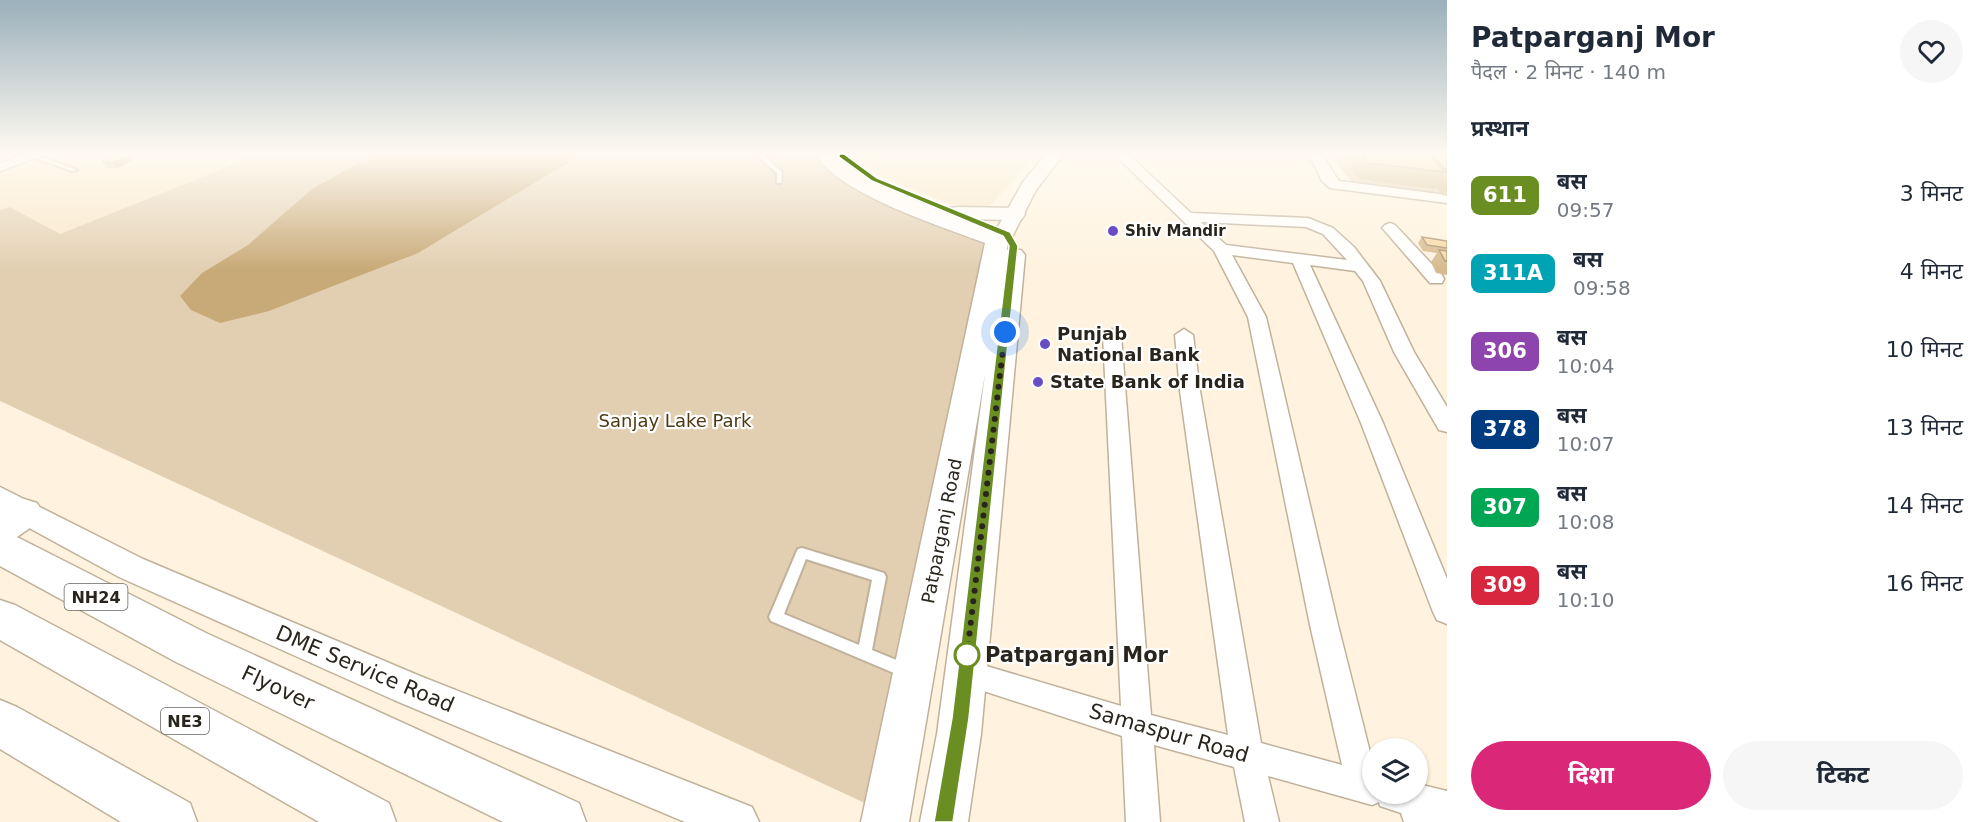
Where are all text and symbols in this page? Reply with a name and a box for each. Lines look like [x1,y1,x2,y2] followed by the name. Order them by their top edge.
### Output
[1900,20,1963,83] button: heart
[1471,21,1715,54] text: Patparganj Mor
[1471,60,1666,84] text: पैदल · 2 मिनट · 140 m
[1471,116,1529,141] text: प्रस्थान
[1557,169,1587,194] text: बस
[1900,181,1963,206] text: 3 मिनट
[1483,183,1527,207] text: 611
[1557,198,1614,222] text: 09:57
[1125,222,1226,240] place label: Shiv Mandir
[1106,224,1120,238] marker: Shiv Mandir
[1573,247,1603,272] text: बस
[1900,259,1963,284] text: 4 मिनट
[1483,261,1543,285] text: 311A
[1573,276,1631,300] text: 09:58
[990,317,1020,347] your location
[1057,323,1200,365] place label: Punjab National Bank
[1557,325,1587,350] text: बस
[1038,337,1052,351] marker: Punjab National Bank
[1886,337,1963,362] text: 10 मिनट
[1483,339,1527,363] text: 306
[1557,354,1614,378] text: 10:04
[1050,371,1245,392] place label: State Bank of India
[1031,375,1045,389] marker: State Bank of India
[1557,403,1587,428] text: बस
[599,410,752,431] park label: Sanjay Lake Park
[1886,415,1963,440] text: 13 मिनट
[1483,417,1527,441] text: 378
[1557,432,1614,456] text: 10:07
[917,457,966,605] street label: Patparganj Road
[1557,481,1587,506] text: बस
[1886,493,1963,518] text: 14 मिनट
[1483,495,1527,519] text: 307
[1557,510,1614,534] text: 10:08
[1557,559,1587,584] text: बस
[1886,571,1963,596] text: 16 मिनट
[1483,573,1527,597] text: 309
[64,584,128,610] road number: NH24
[1557,588,1614,612] text: 10:10
[272,621,458,717] street label: DME Service Road
[954,642,980,668] marker: Patparganj Mor
[985,643,1169,667] place label: Patparganj Mor
[238,661,318,715] street label: Flyover
[1086,699,1252,767] street label: Samaspur Road
[161,708,209,734] road number: NE3
[1362,738,1428,804] map controls
[1362,738,1428,804] button: layers
[1471,741,1711,810] button: दिशा
[1723,741,1963,810] button: टिकट

